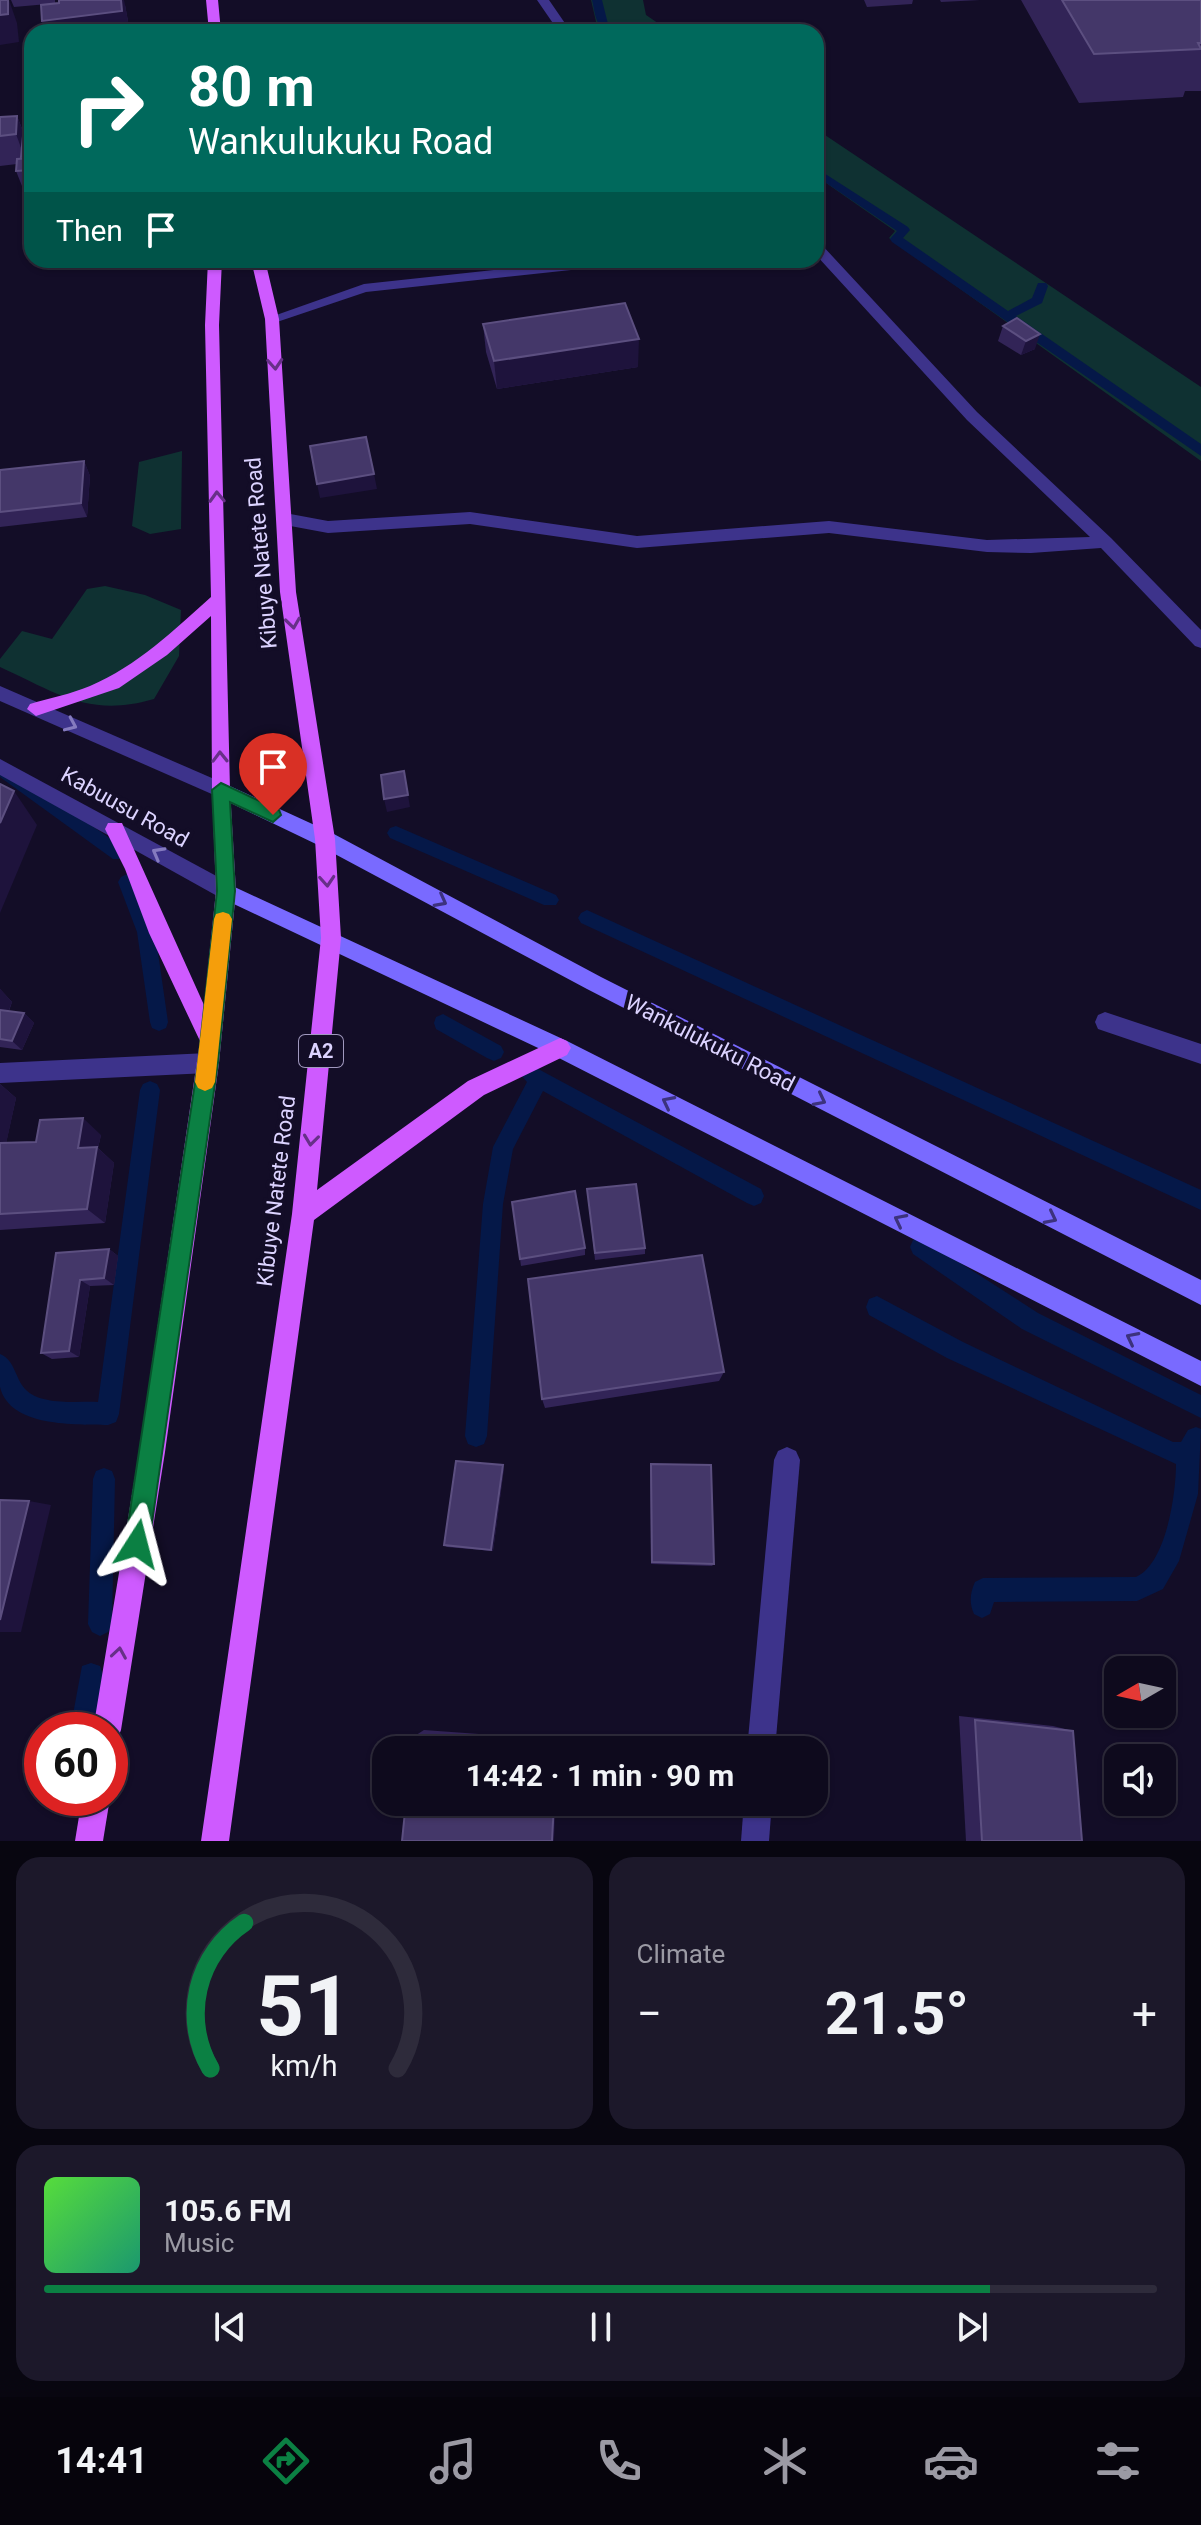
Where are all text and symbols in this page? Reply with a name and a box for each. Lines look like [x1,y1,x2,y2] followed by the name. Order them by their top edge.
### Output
[188,54,315,120] text: 80 m
[56,56,160,160] icon: right
[188,121,493,163] text: Wankulukuku Road
[139,208,183,252] icon: arrive
[56,213,123,248] text: Then
[266,358,283,371] one-way arrow
[240,456,282,650] street label: Kibuye Natete Road
[209,490,226,503] one-way arrow
[284,617,301,630] one-way arrow
[63,715,78,731] one-way arrow
[239,733,307,815] pin
[251,745,295,789] icon: arrive
[212,750,229,763] one-way arrow
[57,762,193,852] street label: Kabuusu Road
[152,847,166,863] one-way arrow
[319,875,336,888] one-way arrow
[432,891,447,906] one-way arrow
[621,990,799,1096] street label: Wankulukuku Road
[299,1035,343,1067] road number: A2
[811,1090,826,1105] one-way arrow
[252,1094,300,1288] street label: Kibuye Natete Road
[662,1097,677,1112] one-way arrow
[303,1134,320,1147] one-way arrow
[1042,1209,1057,1224] one-way arrow
[894,1214,909,1229] one-way arrow
[1125,1333,1140,1348] one-way arrow
[95,1502,179,1586] position arrow
[110,1646,127,1660] one-way arrow
[1104,1656,1176,1728] north arrow
[1104,1656,1176,1816] map controls
[24,1712,128,1816] speed limit sign: 60
[1104,1744,1176,1816] button: sound
[466,1758,734,1793] text: 14:42 · 1 min · 90 m
[637,1939,725,1969] text: Climate
[257,1958,352,2055] text: 51
[825,1978,969,2049] text: 21.5°
[637,1988,662,2040] text: −
[1132,1988,1157,2040] text: +
[271,2049,338,2083] text: km/h
[164,2193,292,2228] text: 105.6 FM
[164,2228,234,2258] text: Music
[208,2305,252,2349] icon: previous
[579,2305,623,2349] icon: pause
[950,2305,994,2349] icon: next
[258,2433,314,2489] icon: directions
[425,2433,481,2489] icon: music
[591,2433,647,2489] icon: phone
[757,2433,813,2489] icon: climate
[923,2433,979,2489] icon: car
[1090,2433,1146,2489] icon: filters
[55,2440,148,2482] text: 14:41

